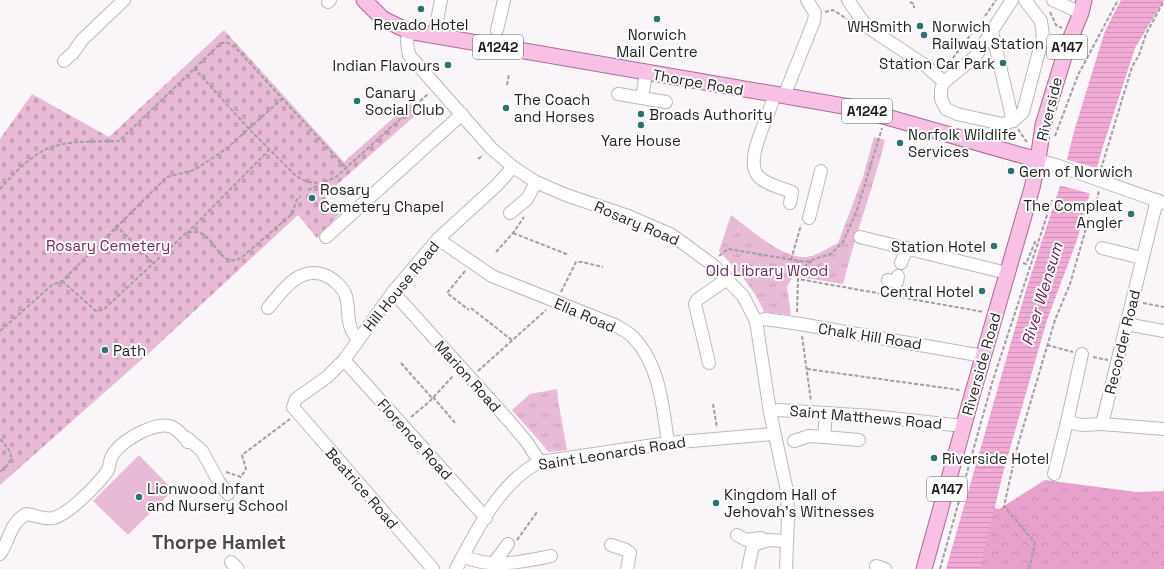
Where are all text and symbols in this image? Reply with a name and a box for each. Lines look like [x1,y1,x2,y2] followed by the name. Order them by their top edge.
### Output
[416,4,426,14] marker: Revado Hotel
[652,14,662,24] marker: Norwich Mail Centre
[373,15,469,34] place label: Revado Hotel
[847,17,912,36] place label: WHSmith
[932,17,1044,53] place label: Norwich Railway Station
[915,21,925,31] marker: WHSmith
[616,25,698,61] place label: Norwich Mail Centre
[919,30,929,40] marker: Norwich Railway Station
[473,35,523,59] road number: A1242
[1047,35,1087,59] road number: A147
[879,54,995,73] place label: Station Car Park
[332,56,440,75] place label: Indian Flavours
[998,58,1008,68] marker: Station Car Park
[443,60,453,70] marker: Indian Flavours
[651,65,745,99] street label: Thorpe Road
[1032,75,1066,143] street label: Riverside
[365,83,444,119] place label: Canary Social Club
[514,90,595,126] place label: The Coach and Horses
[352,96,362,106] marker: Canary Social Club
[842,99,892,123] road number: A1242
[501,103,511,113] marker: The Coach and Horses
[649,105,773,124] place label: Broads Authority
[636,109,646,119] marker: Broads Authority
[636,120,646,130] marker: Yare House
[908,125,1017,161] place label: Norfolk Wildlife Services
[601,131,681,150] place label: Yare House
[895,138,905,148] marker: Norfolk Wildlife Services
[1019,162,1133,181] place label: Gem of Norwich
[1006,166,1016,176] marker: Gem of Norwich
[320,180,444,216] place label: Rosary Cemetery Chapel
[307,193,317,203] marker: Rosary Cemetery Chapel
[1023,196,1123,232] place label: The Compleat Angler
[592,197,682,249] street label: Rosary Road
[1126,209,1136,219] marker: The Compleat Angler
[46,236,170,255] park label: Rosary Cemetery
[359,237,443,335] street label: Hill House Road
[891,237,986,256] place label: Station Hotel
[1016,239,1068,348] water label: River Wensum
[989,241,999,251] marker: Station Hotel
[706,261,828,280] park label: Old Library Wood
[880,282,974,301] place label: Central Hotel
[977,286,987,296] marker: Central Hotel
[1100,288,1144,396] street label: Recorder Road
[551,294,619,336] street label: Ella Road
[957,310,1005,418] street label: Riverside Road
[817,318,923,354] street label: Chalk Hill Road
[431,336,505,416] street label: Marion Road
[113,341,146,360] place label: Path
[100,345,110,355] marker: Path
[373,394,457,484] street label: Florence Road
[789,401,943,433] street label: Saint Matthews Road
[537,432,687,474] street label: Saint Leonards Road
[321,443,403,533] street label: Beatrice Road
[942,449,1049,468] place label: Riverside Hotel
[929,453,939,463] marker: Riverside Hotel
[927,477,967,501] road number: A147
[147,479,288,515] place label: Lionwood Infant and Nursery School
[724,485,875,521] place label: Kingdom Hall of Jehovah's Witnesses
[134,492,144,502] marker: Lionwood Infant and Nursery School
[711,498,721,508] marker: Kingdom Hall of Jehovah's Witnesses
[152,530,286,555] district label: Thorpe Hamlet

